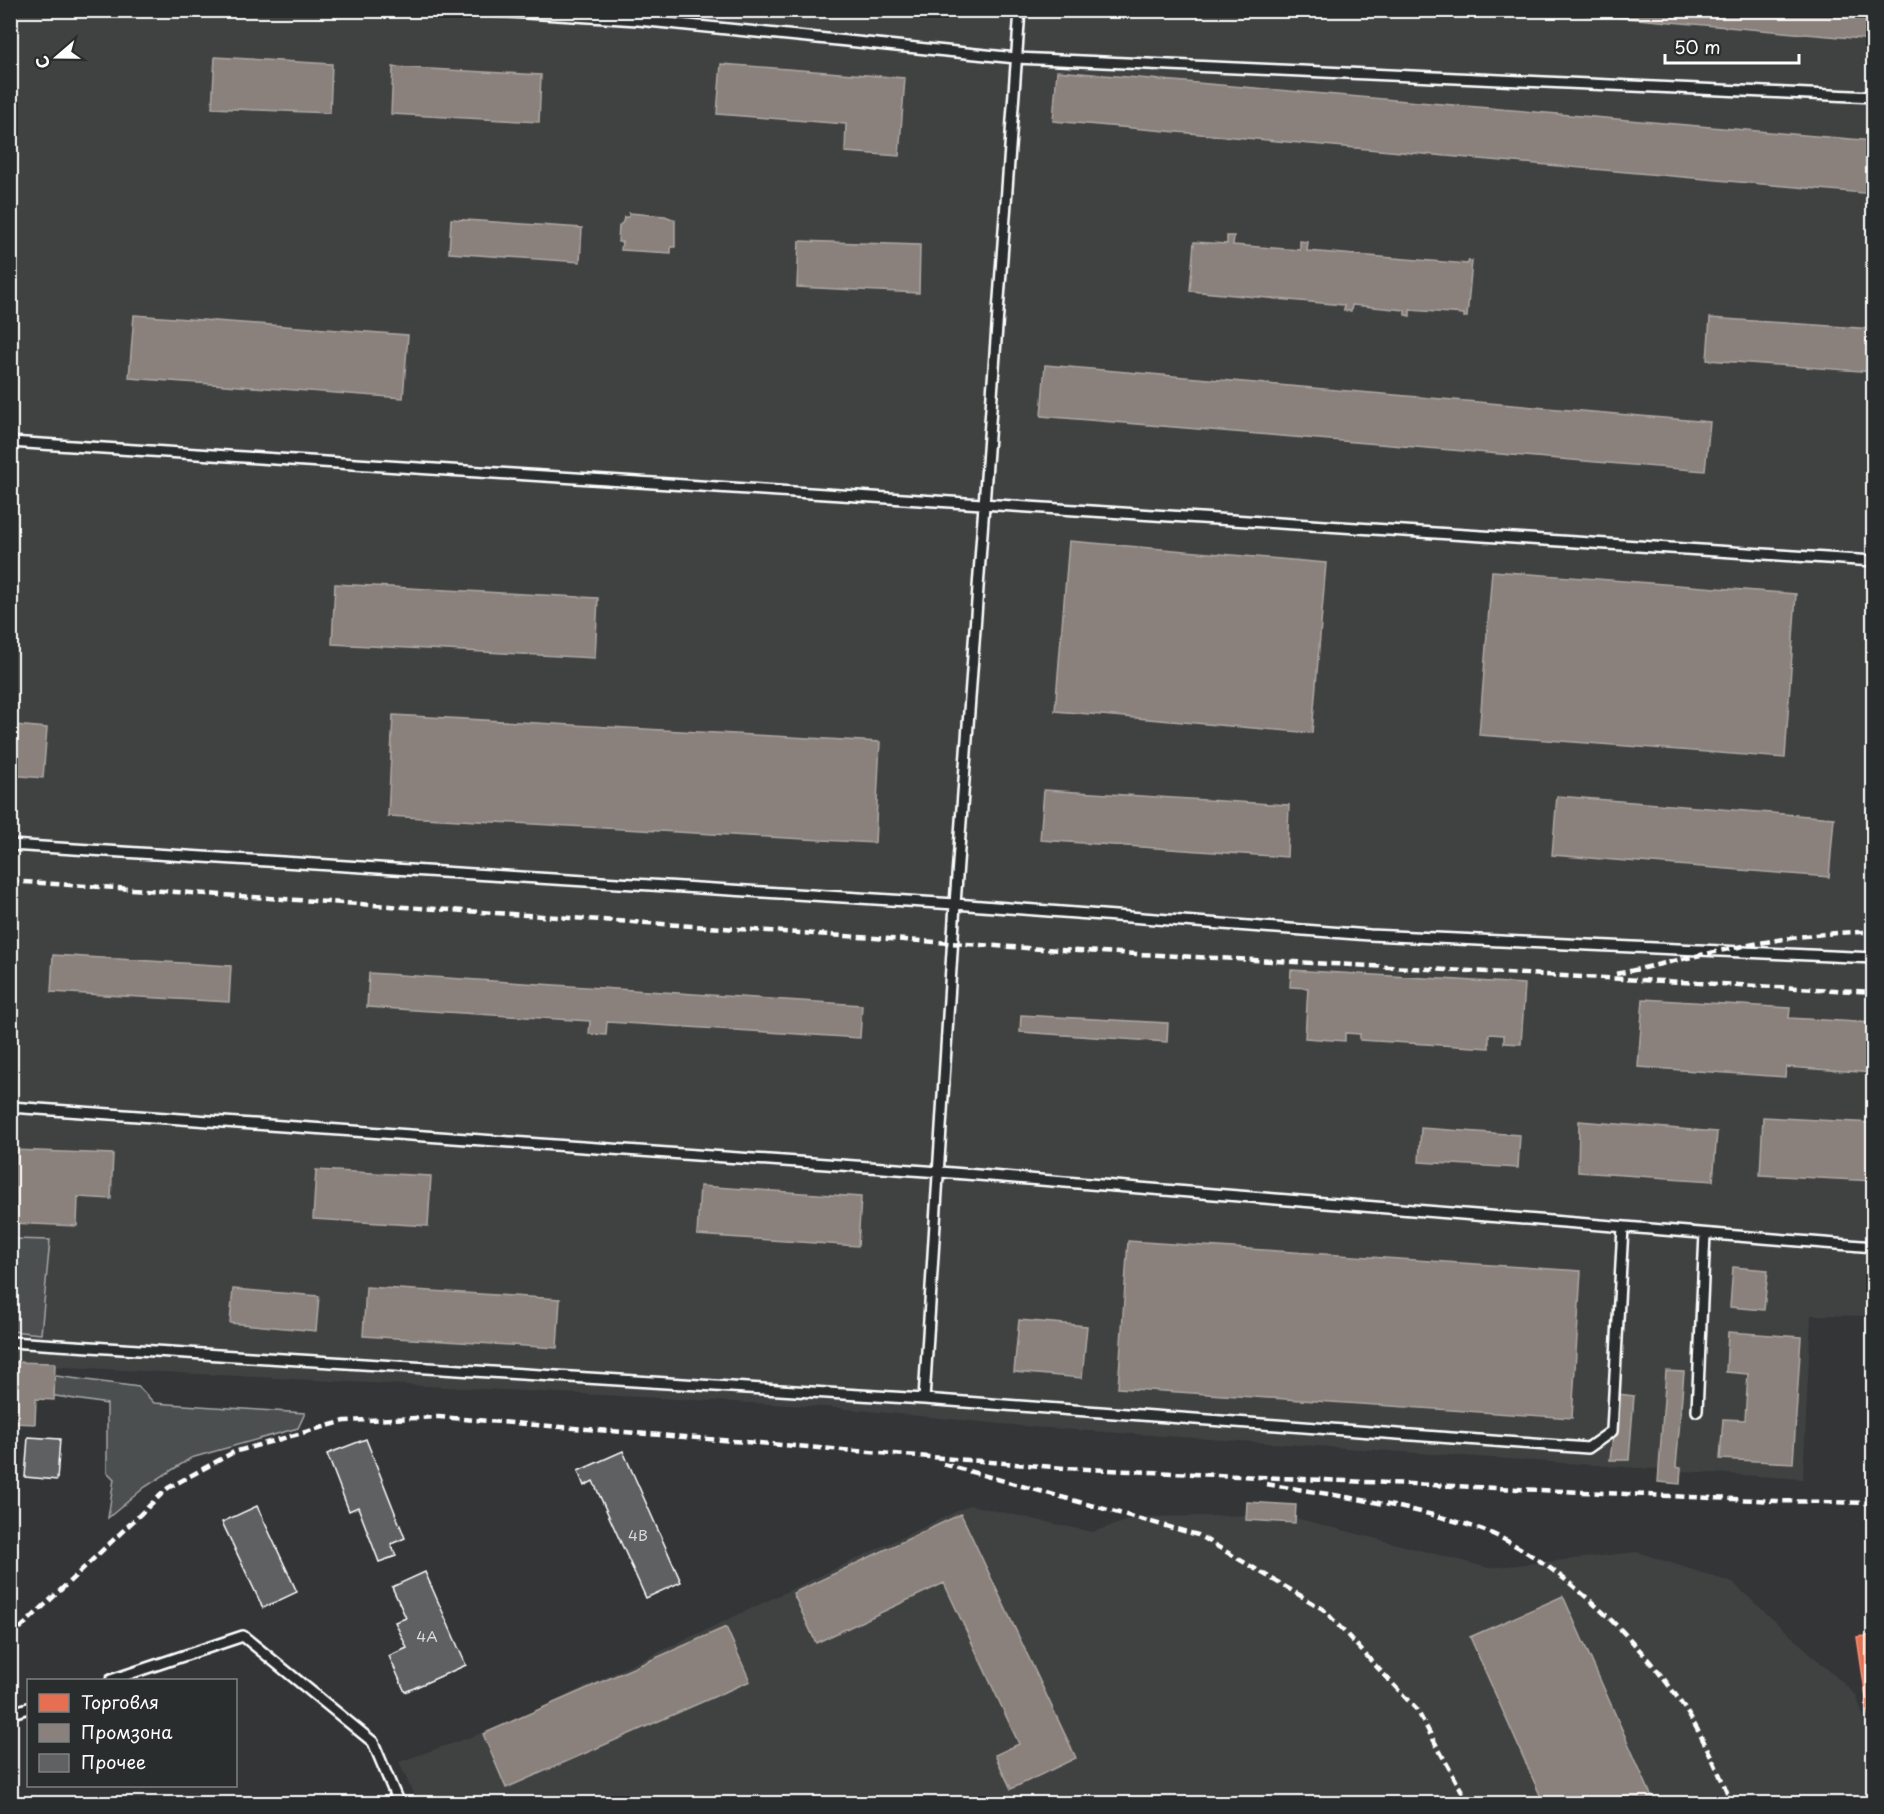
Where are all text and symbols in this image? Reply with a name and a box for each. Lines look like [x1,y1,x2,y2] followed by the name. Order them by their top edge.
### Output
[27,27,87,87] north arrow
[1665,27,1798,65] scale bar
[1674,33,1721,60] text: 50 m
[29,53,55,72] text: С
[628,1523,648,1546] house number: 4В
[416,1624,438,1647] house number: 4А
[27,1679,237,1787] legend
[81,1688,159,1715] text: Торговля
[81,1718,173,1745] text: Промзона
[81,1748,146,1775] text: Прочее

